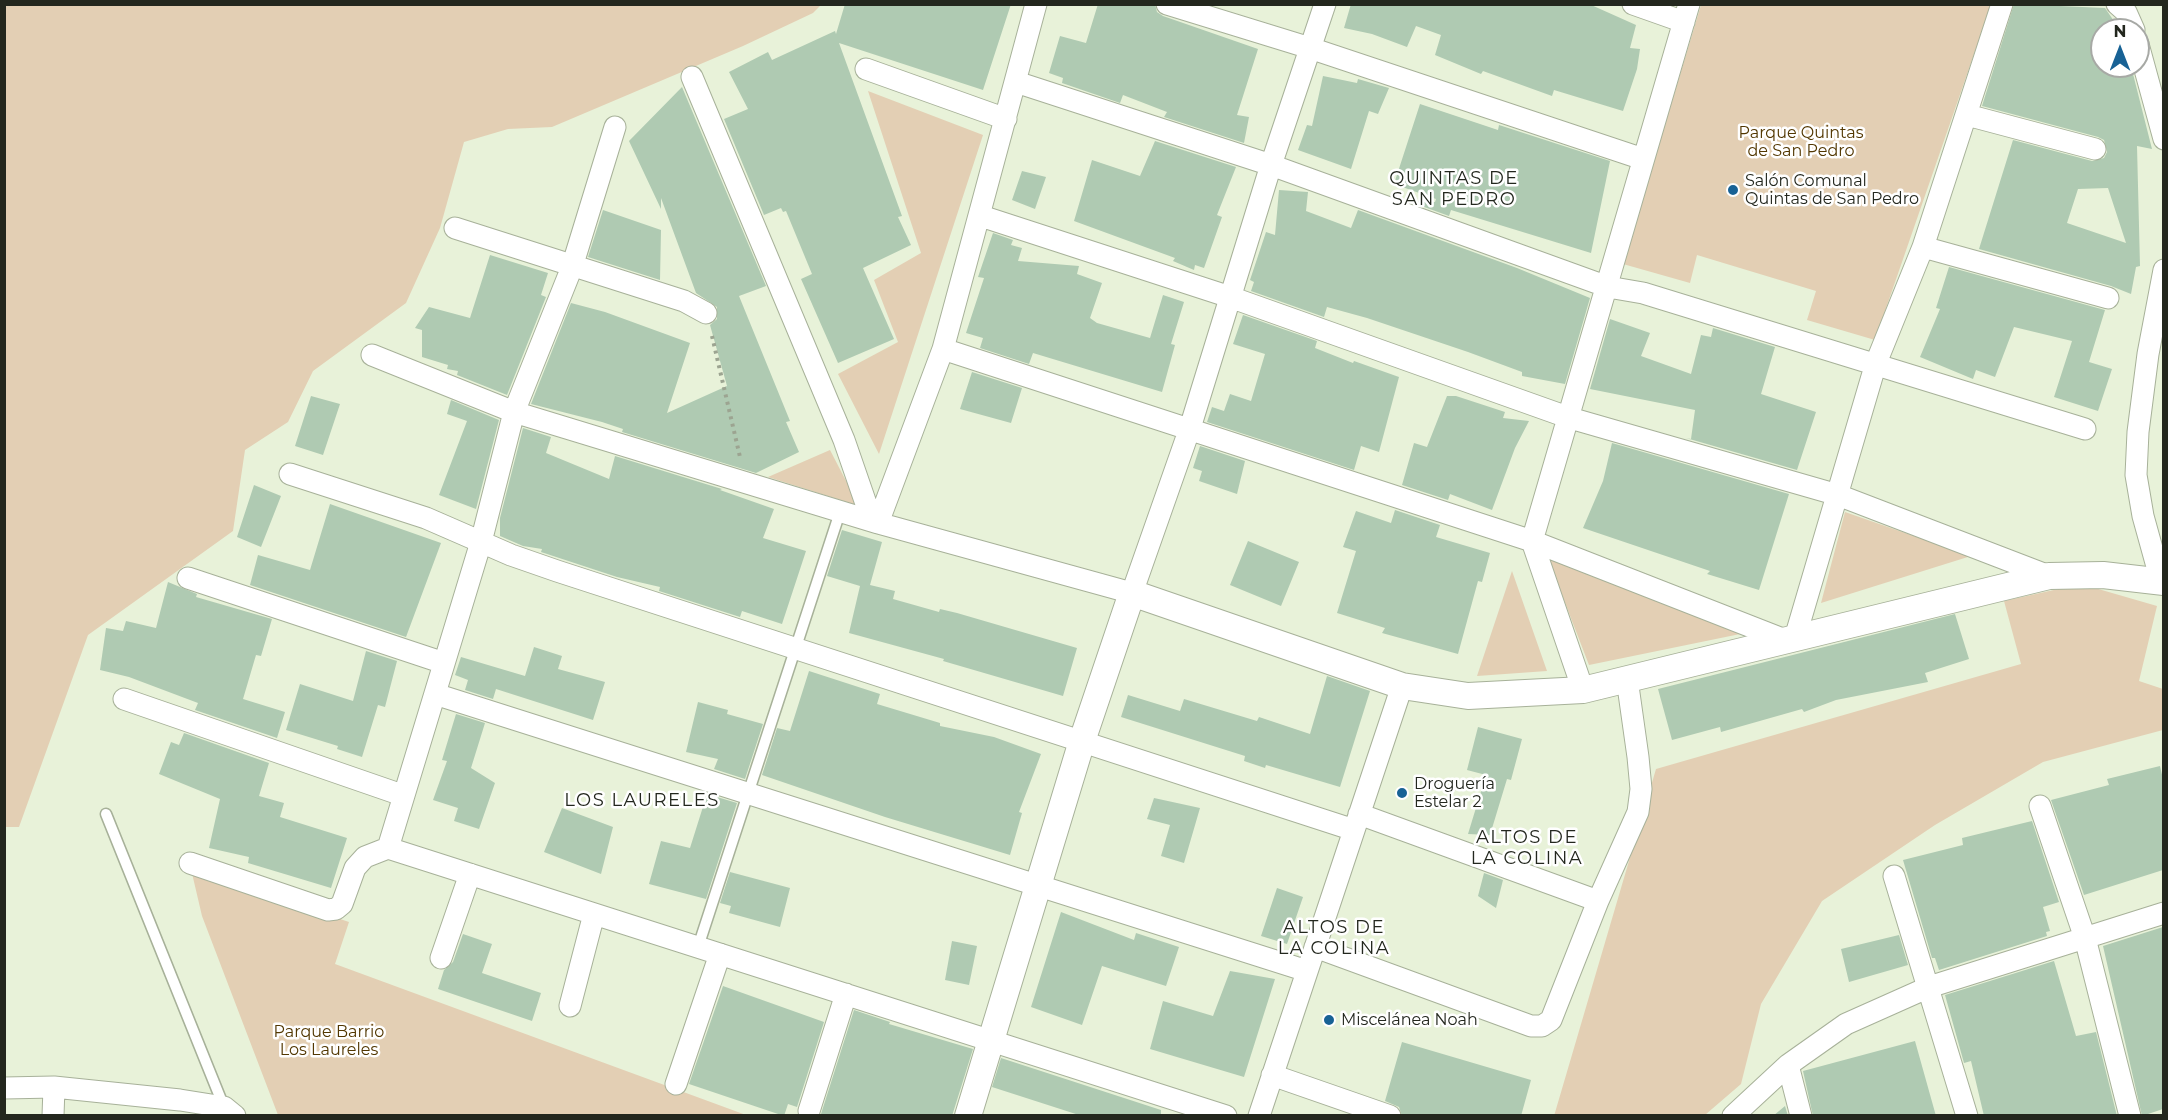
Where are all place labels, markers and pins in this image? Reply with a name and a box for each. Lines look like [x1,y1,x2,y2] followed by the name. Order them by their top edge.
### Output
[1745,171,1919,209] place label: Salón Comunal Quintas de San Pedro
[1726,183,1740,197] marker: Salón Comunal Quintas de San Pedro
[1414,774,1495,812] place label: Droguería Estelar 2
[1395,786,1409,800] marker: Droguería Estelar 2
[1341,1010,1478,1030] place label: Miscelánea Noah
[1322,1013,1336,1027] marker: Miscelánea Noah

